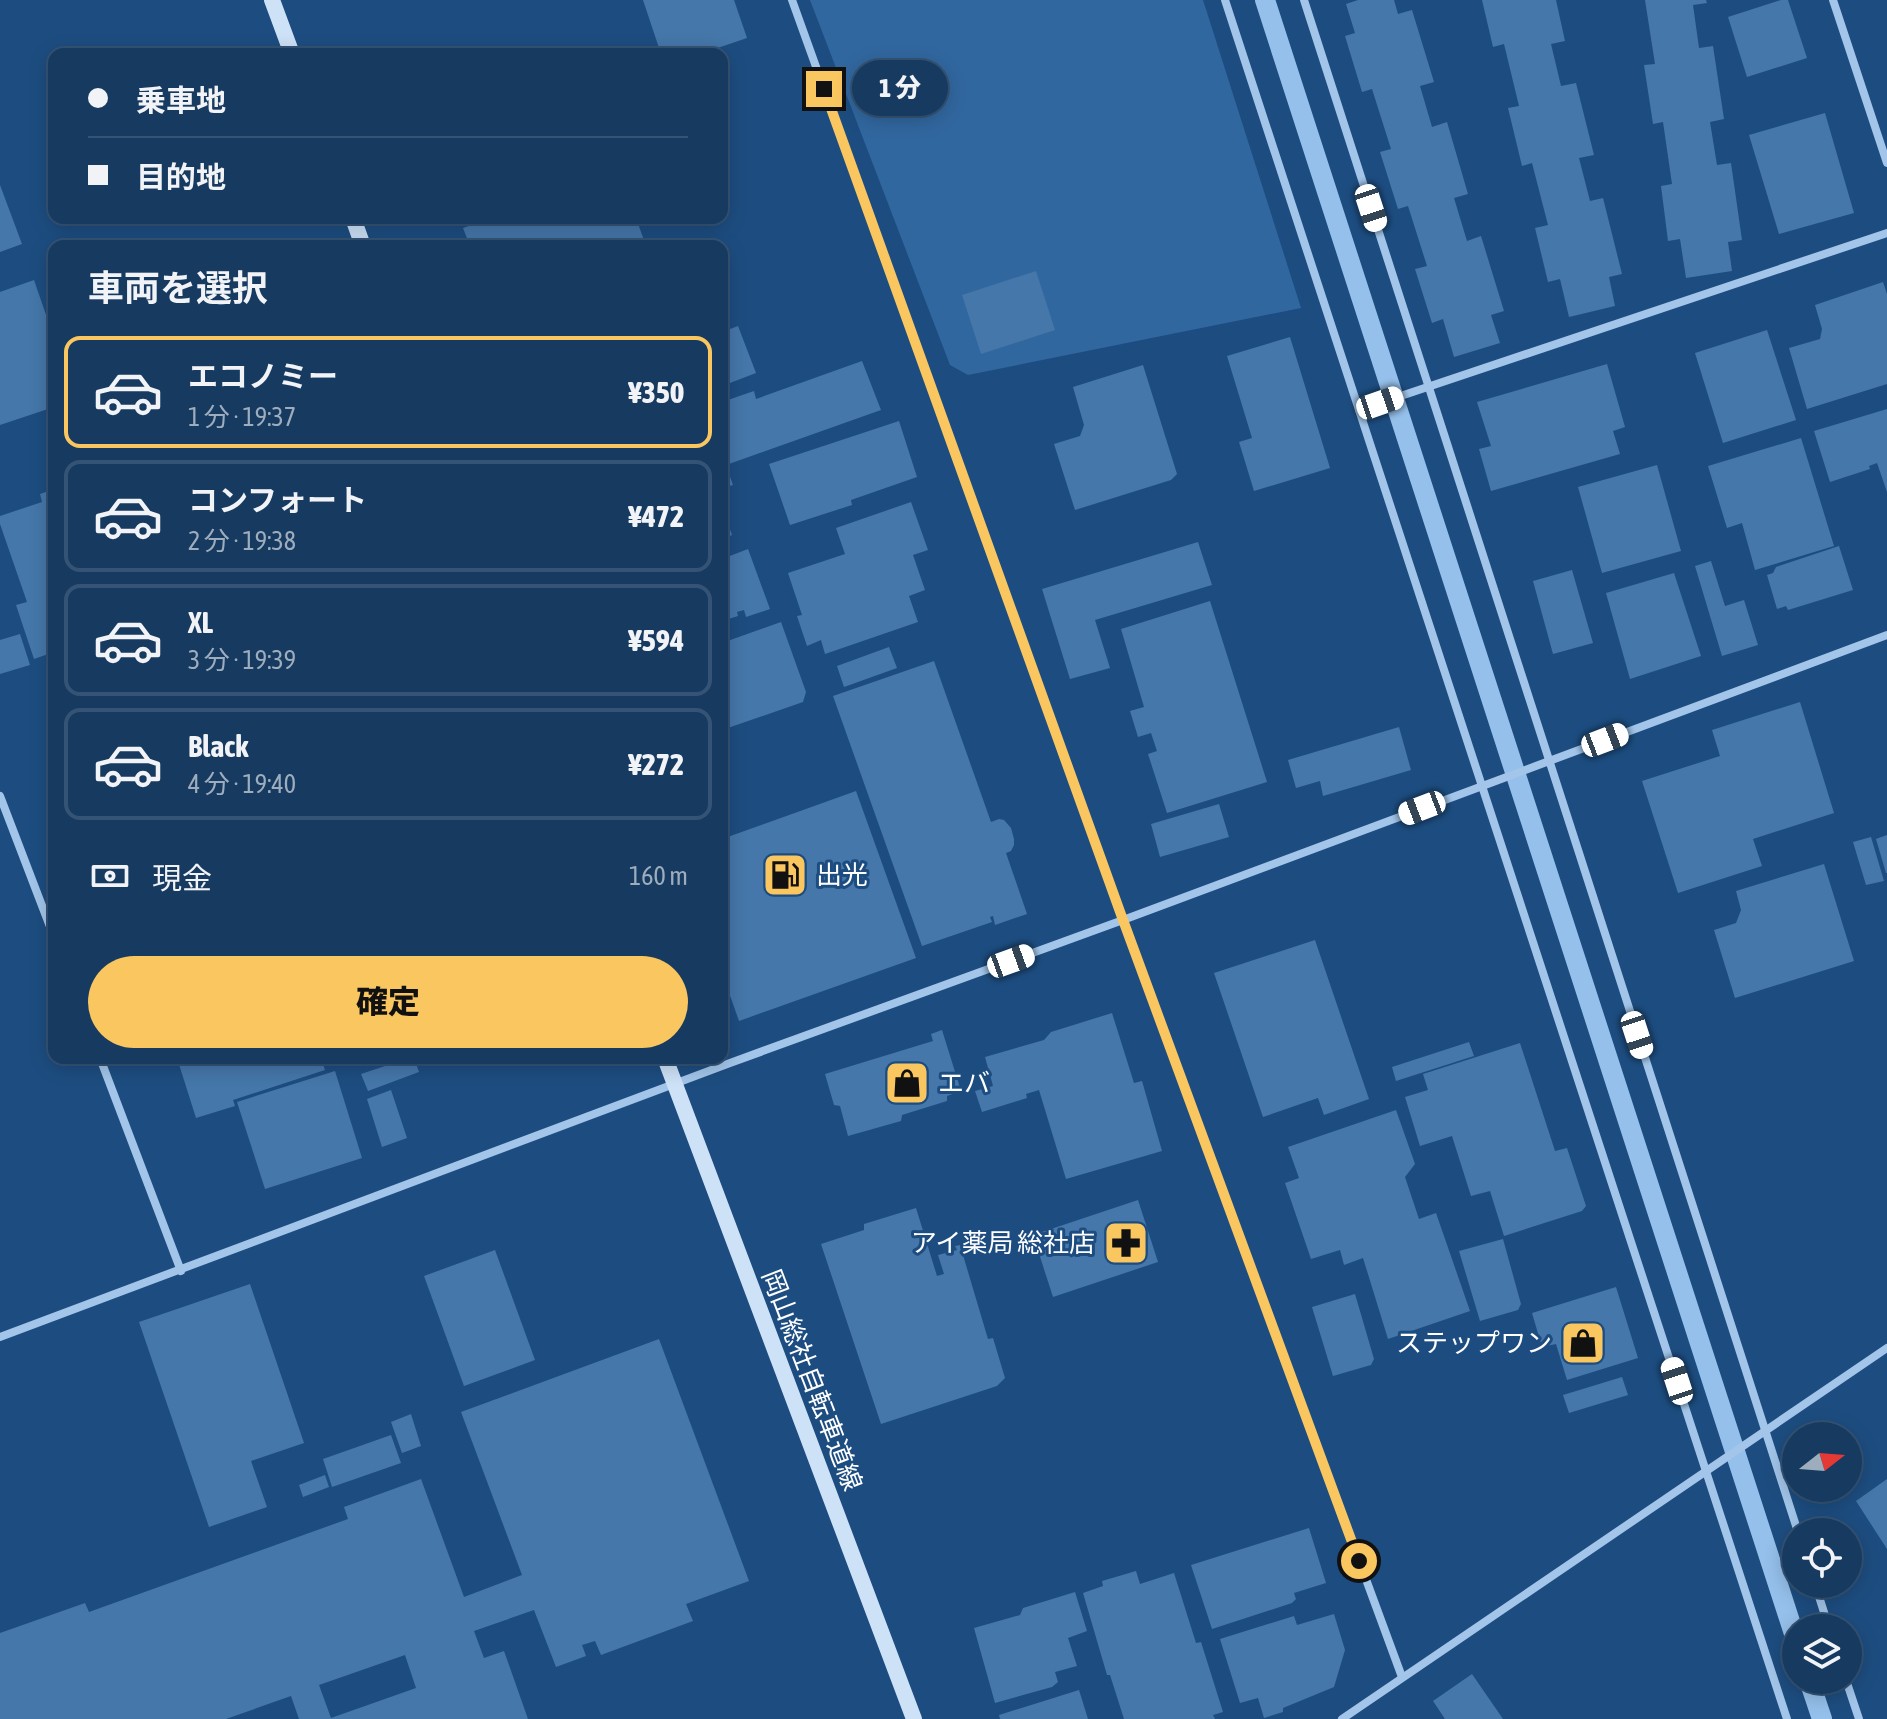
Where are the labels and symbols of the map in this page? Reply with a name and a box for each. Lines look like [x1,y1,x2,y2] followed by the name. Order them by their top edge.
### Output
[852,61,948,117] callout: 1 分
[806,71,842,107] route end
[1352,181,1390,235] car
[1353,384,1407,422] car
[1578,720,1632,760] car
[1395,788,1449,828] car
[761,851,809,899] fuel station icon: 出光
[816,860,868,890] place label: 出光
[984,942,1038,980] car
[1618,1008,1656,1062] car
[883,1059,931,1107] shop icon: エバ
[938,1068,990,1098] place label: エバ
[1102,1219,1150,1267] pharmacy icon: アイ薬局 総社店
[911,1228,1095,1258] place label: アイ薬局 総社店
[756,1265,868,1495] street label: 岡山総社自転車道線
[1559,1319,1607,1367] shop icon: ステップワン
[1396,1328,1552,1358] place label: ステップワン
[1658,1354,1696,1408] car
[1782,1422,1862,1502] north arrow
[1341,1543,1377,1579] route start

